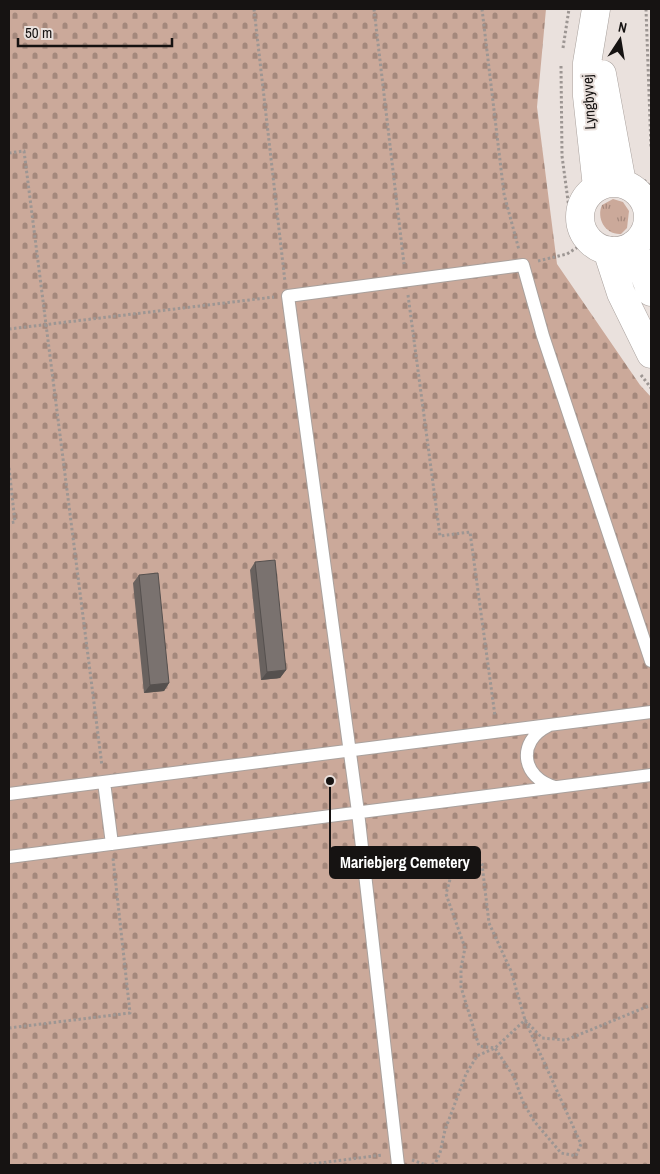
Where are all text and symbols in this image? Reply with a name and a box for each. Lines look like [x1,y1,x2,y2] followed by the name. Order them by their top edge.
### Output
[18,15,171,47] scale bar
[595,15,645,65] north arrow
[617,18,629,37] text: N
[25,22,52,43] text: 50 m
[577,74,600,130] street label: Lyngbyvej
[330,847,480,878] callout: Mariebjerg Cemetery
[340,851,471,873] text: Mariebjerg Cemetery

